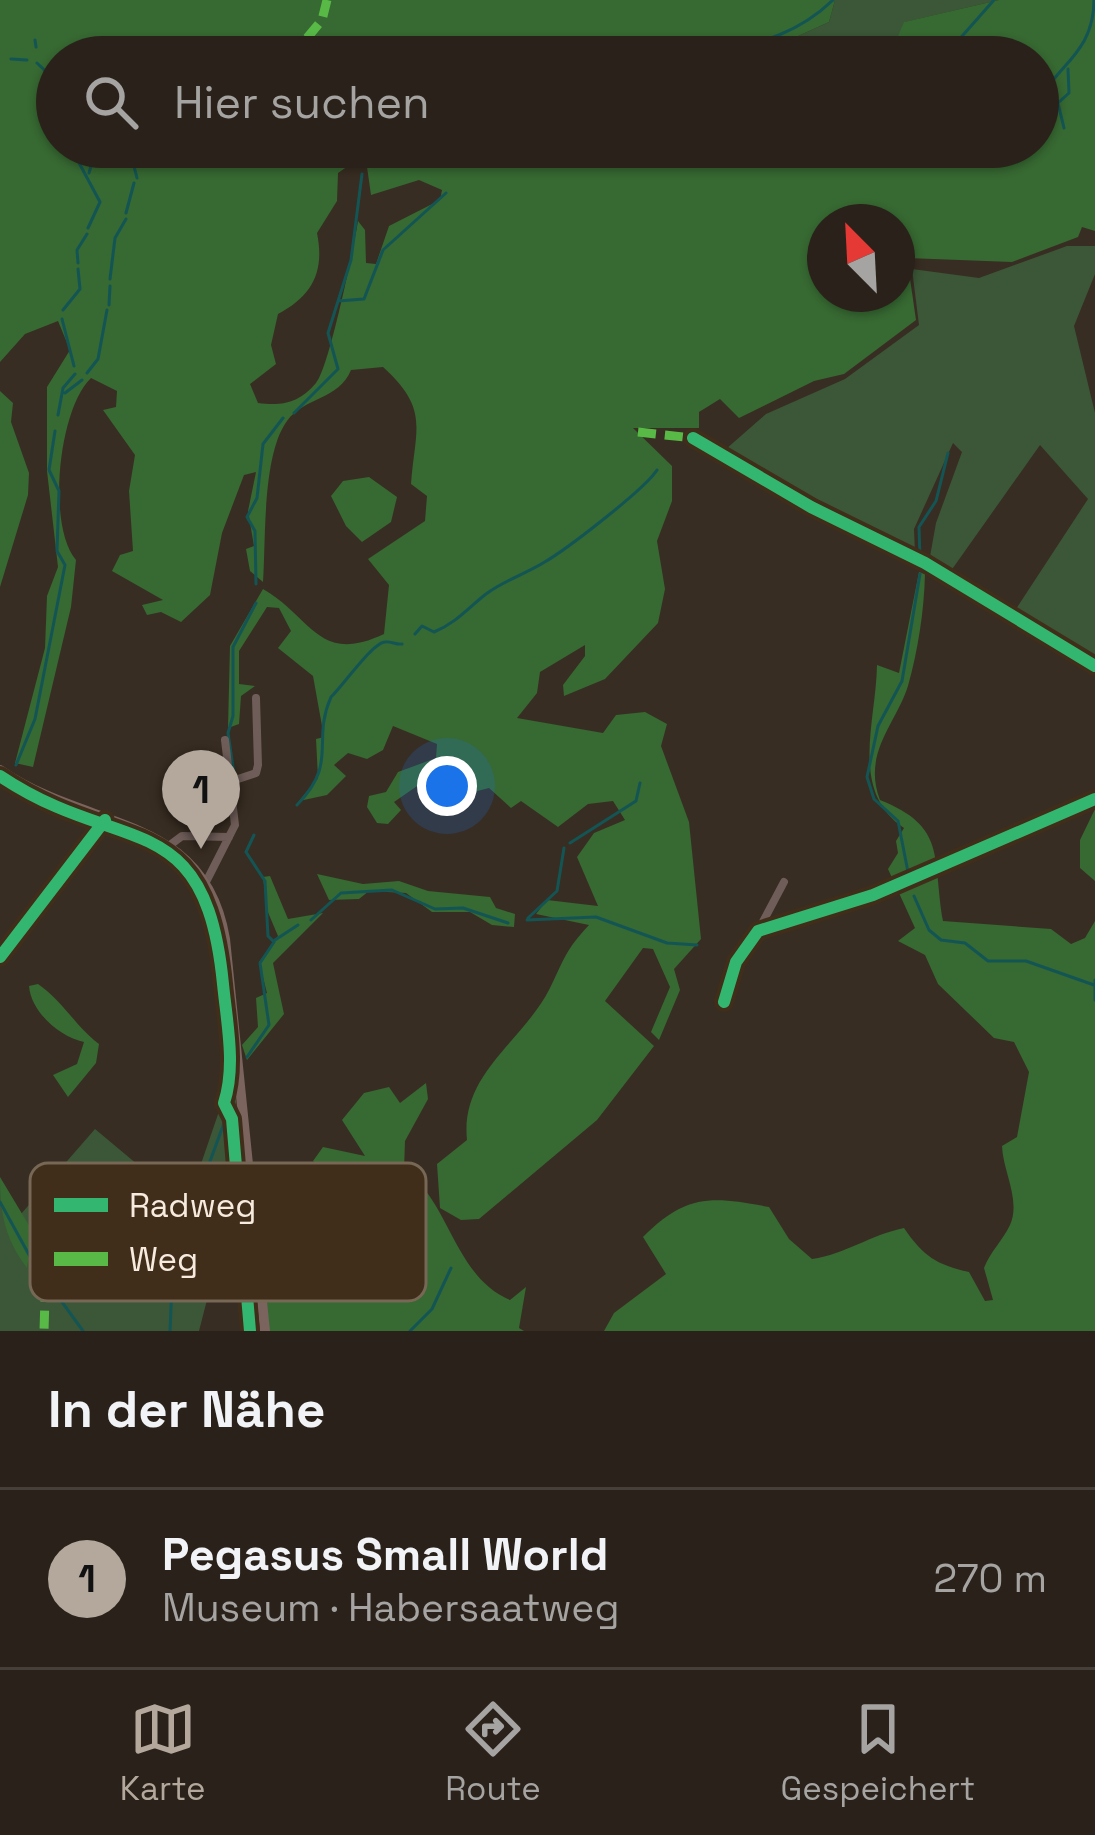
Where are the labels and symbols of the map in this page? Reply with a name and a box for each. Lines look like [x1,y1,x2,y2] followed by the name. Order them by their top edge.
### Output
[807,204,915,312] north arrow
[162,750,240,849] pin: 1
[417,756,477,816] your location
[30,1163,426,1301] legend
[129,1185,256,1227] text: Radweg
[129,1239,198,1281] text: Weg

